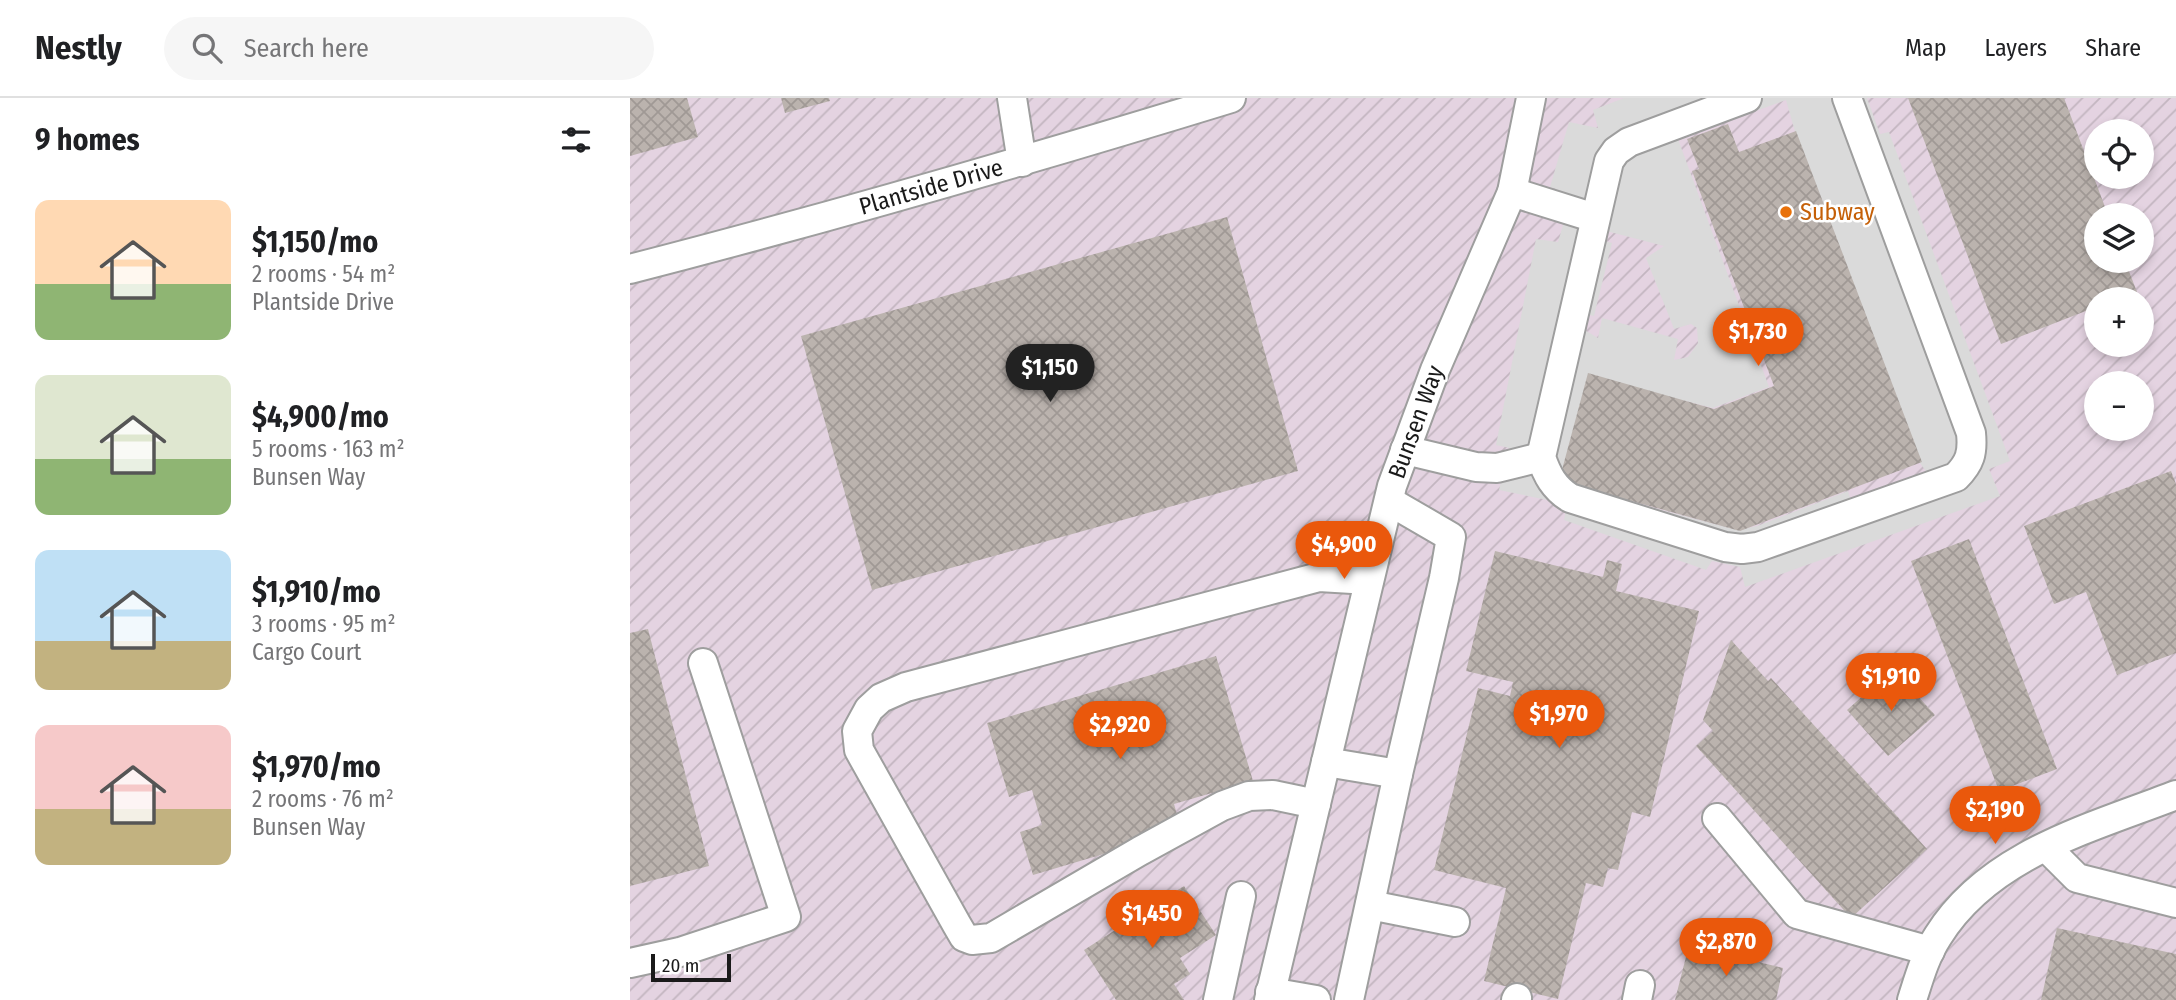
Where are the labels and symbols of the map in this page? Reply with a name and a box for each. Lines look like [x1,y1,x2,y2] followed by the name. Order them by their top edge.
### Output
[856,153,1006,221] street label: Plantside Drive
[1800,198,1875,226] place label: Subway
[1778,204,1794,220] marker: Subway
[1701,308,1815,368] pin: $1,730
[993,344,1107,404] pin: $1,150
[1383,361,1449,482] street label: Bunsen Way
[1287,522,1401,581] pin: $4,900
[1834,654,1948,713] pin: $1,910
[1502,690,1616,750] pin: $1,970
[1063,702,1177,761] pin: $2,920
[1938,786,2052,846] pin: $2,190
[1095,890,1209,950] pin: $1,450
[1669,918,1783,978] pin: $2,870
[651,951,732,983] scale bar

